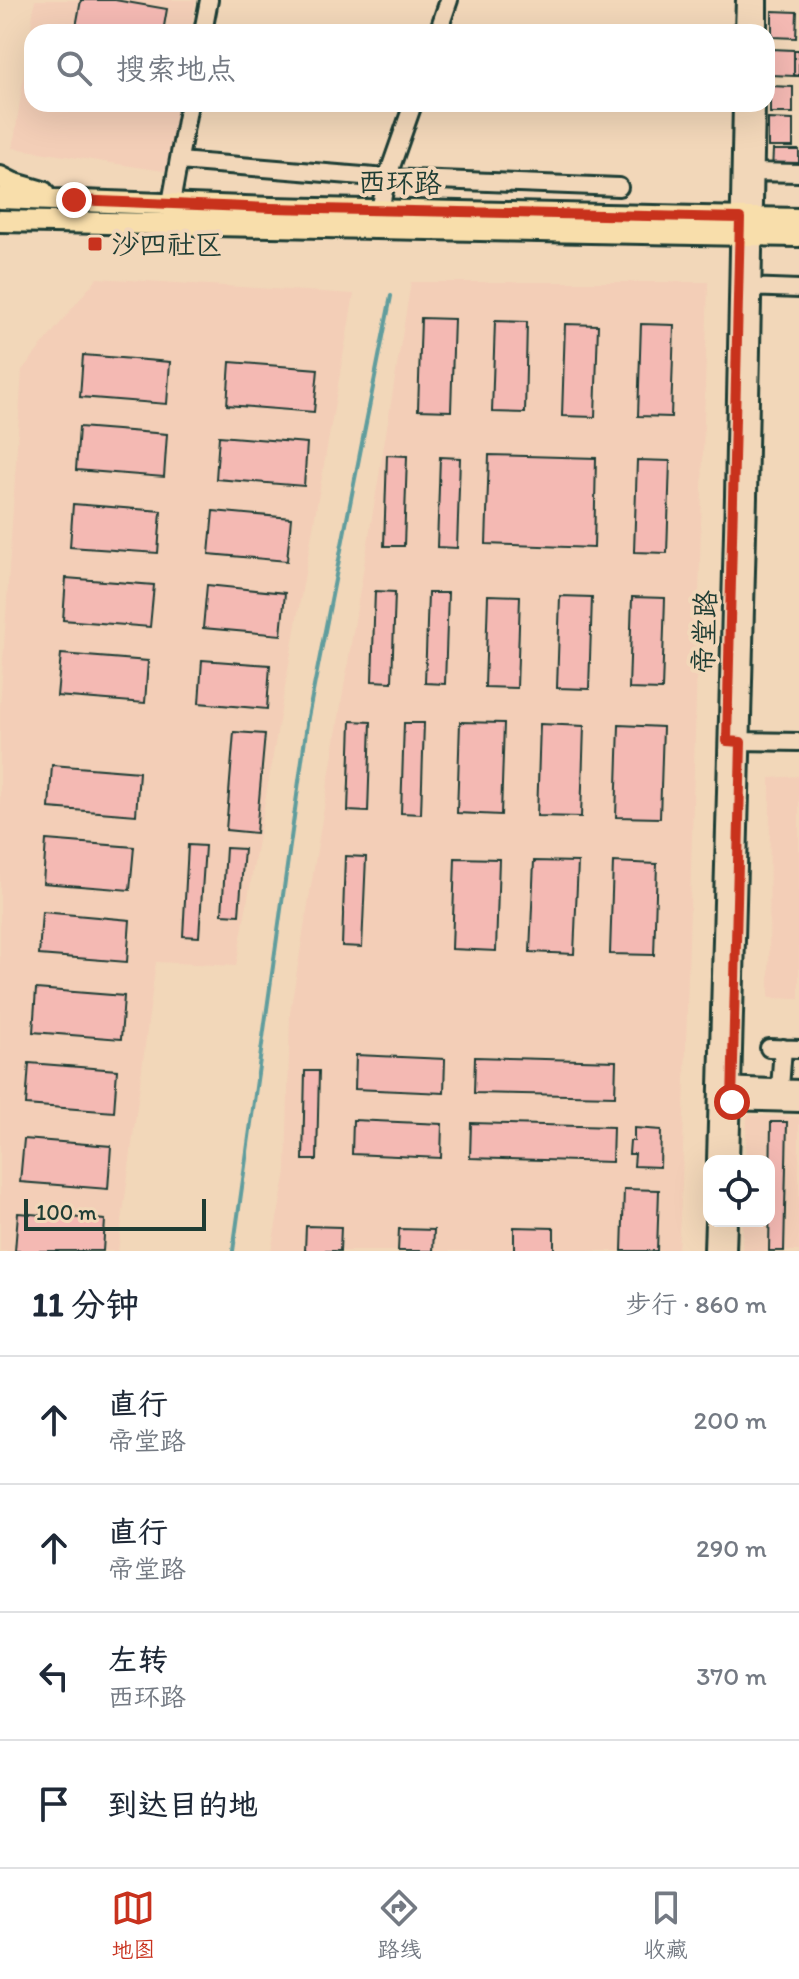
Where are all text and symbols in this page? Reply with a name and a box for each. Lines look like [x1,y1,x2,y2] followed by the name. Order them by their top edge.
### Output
[24,24,775,112] search box
[52,46,96,90] icon: search
[116,50,236,87] text: 搜索地点
[358,164,442,200] street label: 西环路
[56,182,92,218] route end
[111,227,223,261] place label: 沙四社区
[86,235,104,253] marker: 沙四社区
[686,589,722,675] street label: 帝堂路
[714,1084,750,1120] route start
[703,1155,775,1227] map controls
[703,1155,775,1227] button: locate
[24,1195,206,1231] scale bar
[36,1199,97,1226] text: 100 m
[32,1284,139,1325] text: 11 分钟
[625,1288,767,1320] text: 步行 · 860 m
[108,1385,168,1422] text: 直行
[32,1398,76,1442] icon: ahead
[694,1404,767,1436] text: 200 m
[108,1425,186,1457] text: 帝堂路
[108,1513,168,1550] text: 直行
[32,1526,76,1570] icon: ahead
[696,1532,767,1564] text: 290 m
[108,1553,186,1585] text: 帝堂路
[108,1641,168,1678] text: 左转
[32,1654,76,1698] icon: left
[696,1660,767,1692] text: 370 m
[108,1681,186,1713] text: 西环路
[32,1782,76,1826] icon: arrive
[108,1786,258,1823] text: 到达目的地
[111,1886,155,1963] tab: 地图
[377,1886,422,1963] tab: 路线
[644,1886,688,1963] tab: 收藏

